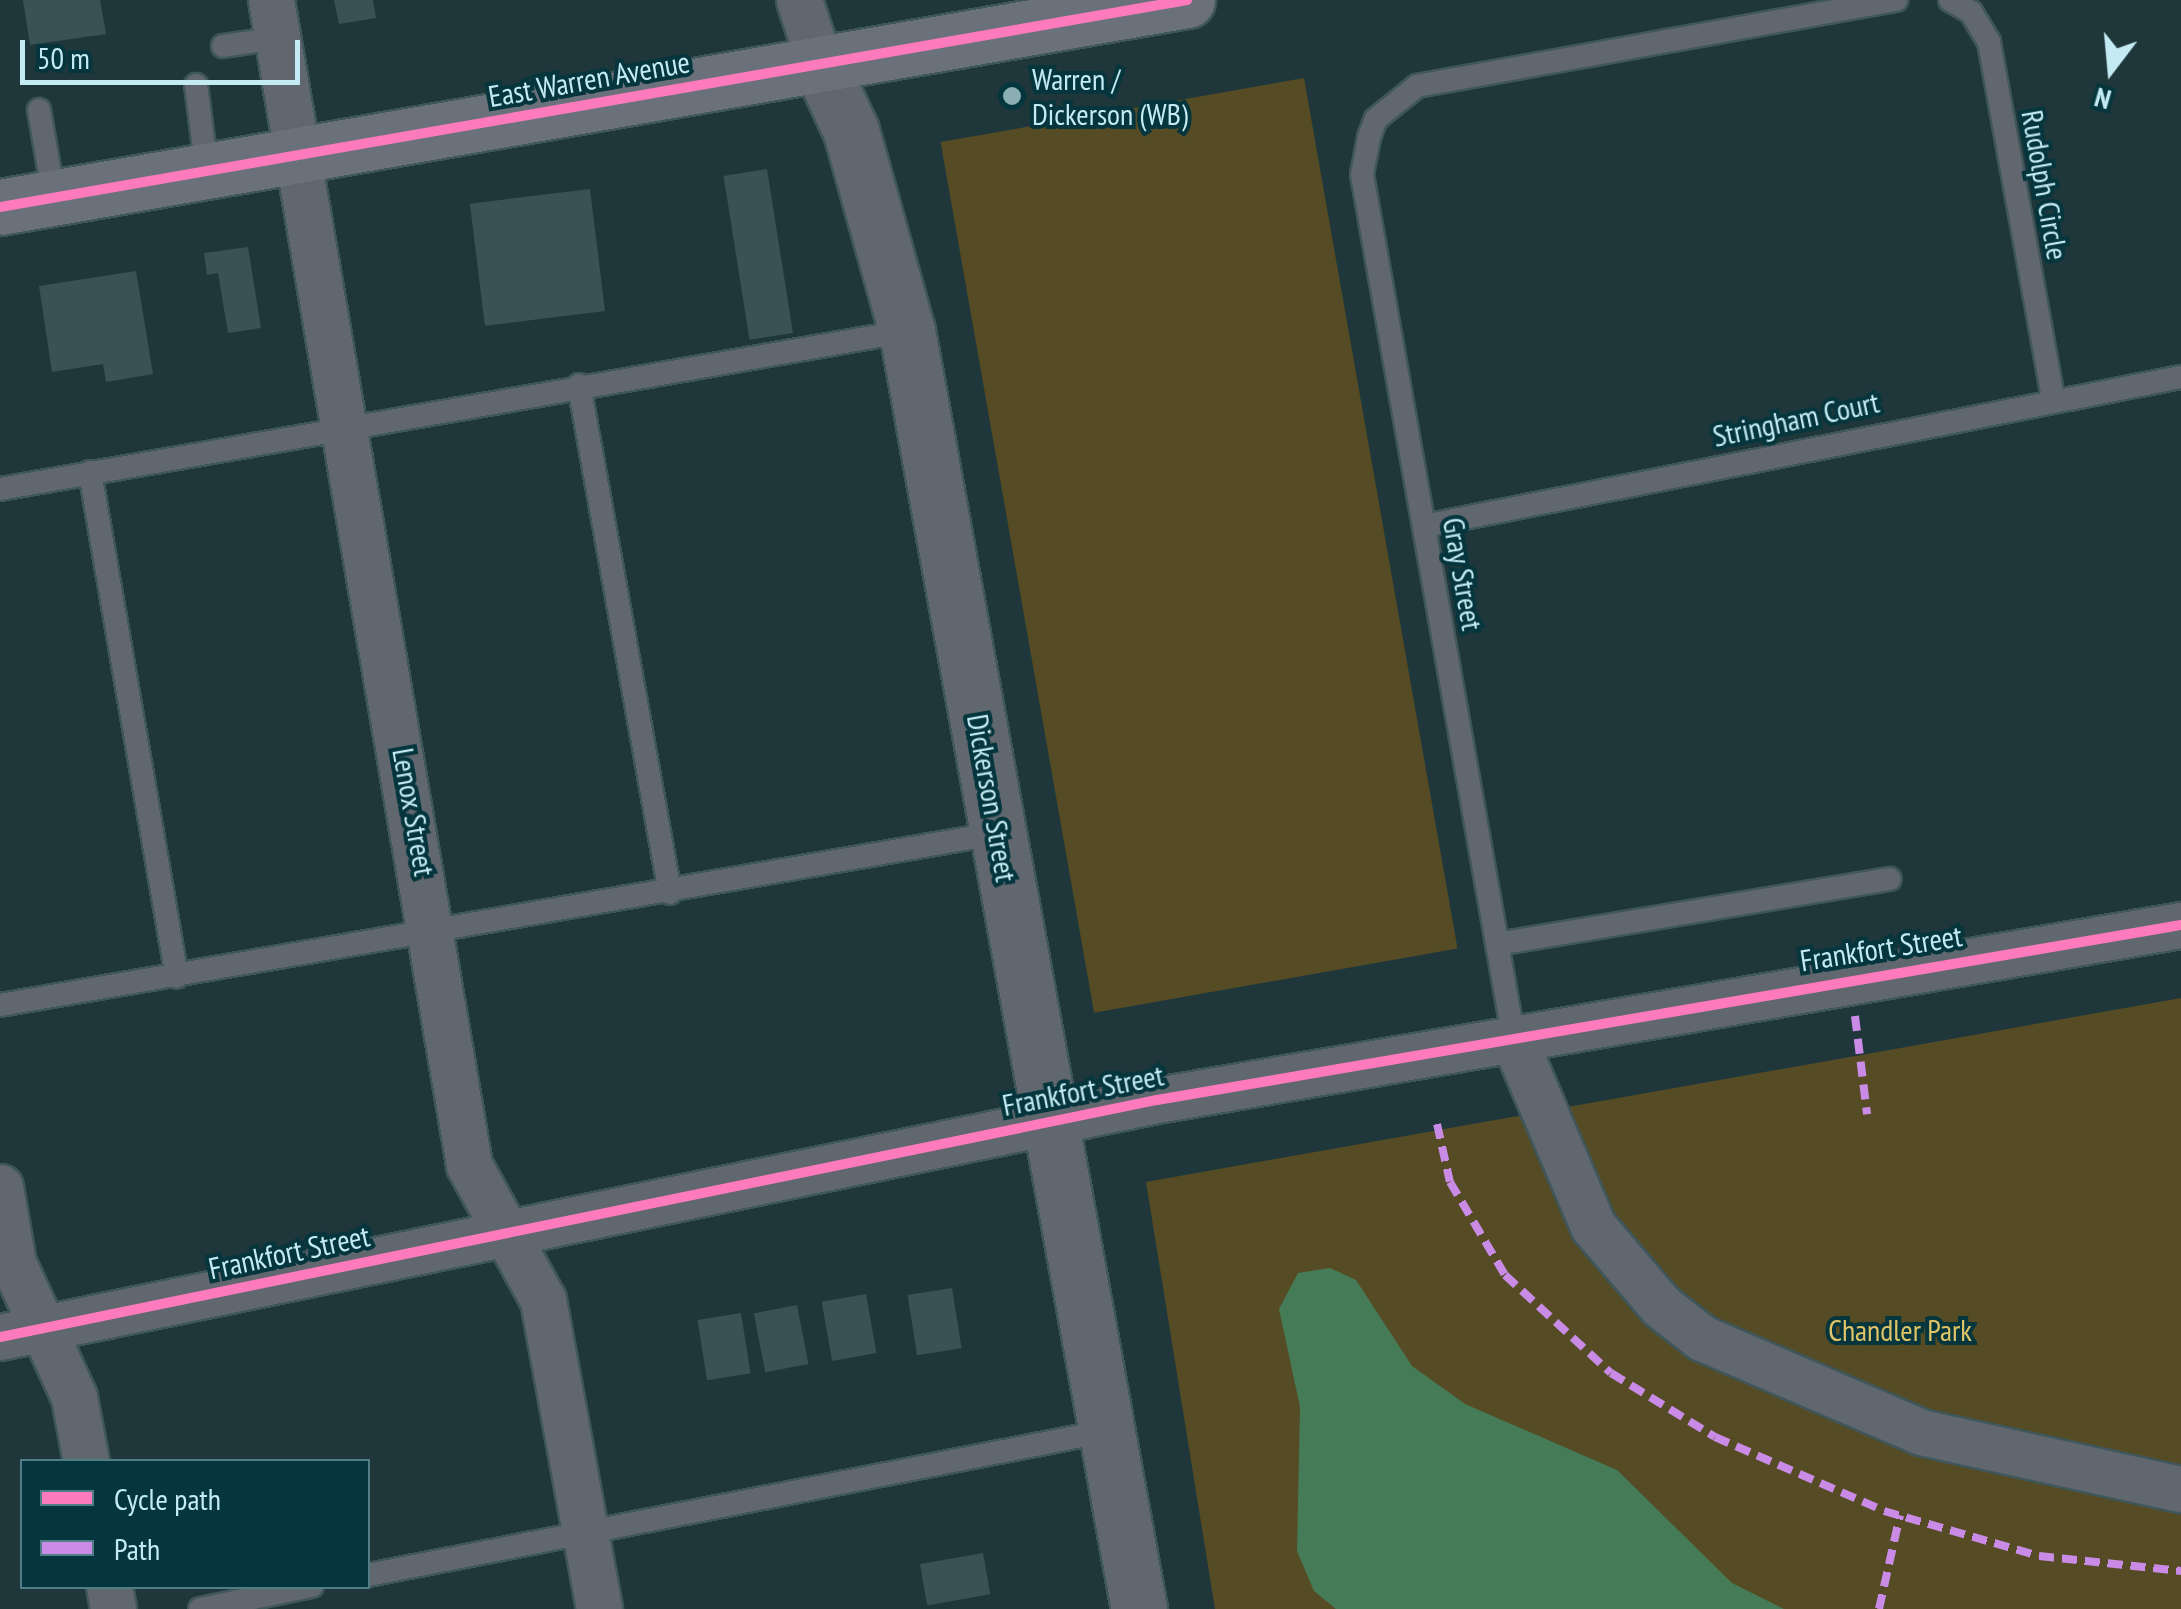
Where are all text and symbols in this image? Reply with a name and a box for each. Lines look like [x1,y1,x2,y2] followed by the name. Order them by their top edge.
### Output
[25,20,305,82] scale bar
[2061,20,2161,120] north arrow
[37,38,90,77] text: 50 m
[485,43,693,115] street label: East Warren Avenue
[1032,61,1188,132] place label: Warren / Dickerson (WB)
[2090,79,2115,119] text: N
[1001,85,1023,107] marker: Warren / Dickerson (WB)
[2014,107,2076,263] street label: Rudolph Circle
[1710,384,1882,454] street label: Stringham Court
[1435,514,1491,634] street label: Gray Street
[960,711,1024,885] street label: Dickerson Street
[385,745,443,879] street label: Lenox Street
[1797,917,1965,979] street label: Frankfort Street
[999,1057,1167,1123] street label: Frankfort Street
[205,1217,373,1287] street label: Frankfort Street
[1828,1312,1972,1348] park label: Chandler Park
[20,1459,370,1589] legend
[114,1479,221,1518] text: Cycle path
[114,1529,160,1568] text: Path

